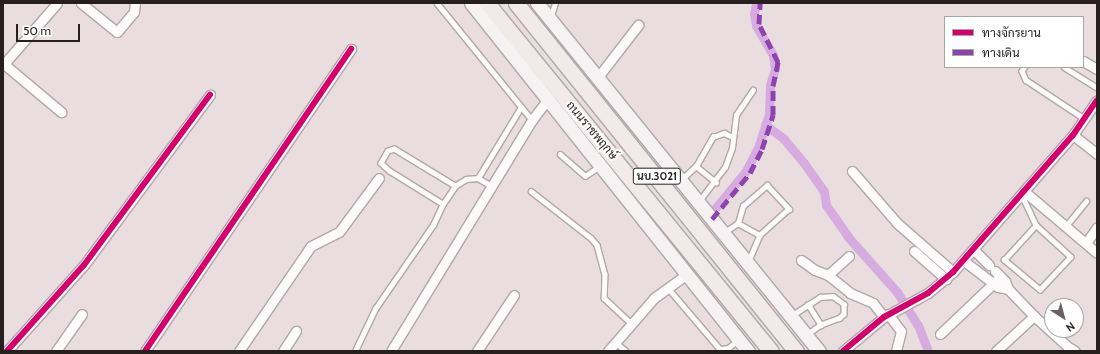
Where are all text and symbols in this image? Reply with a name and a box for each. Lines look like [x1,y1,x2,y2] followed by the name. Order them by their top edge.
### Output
[18,16,82,42] scale bar
[944,16,1084,68] legend
[23,23,51,38] text: 50 m
[982,25,1041,40] text: ทางจักรยาน
[982,45,1020,60] text: ทางเดิน
[563,98,621,162] street label: ถนนราชพฤกษ์
[632,167,682,185] road number: นบ.3021
[1044,298,1084,338] north arrow
[1063,319,1078,335] text: N

